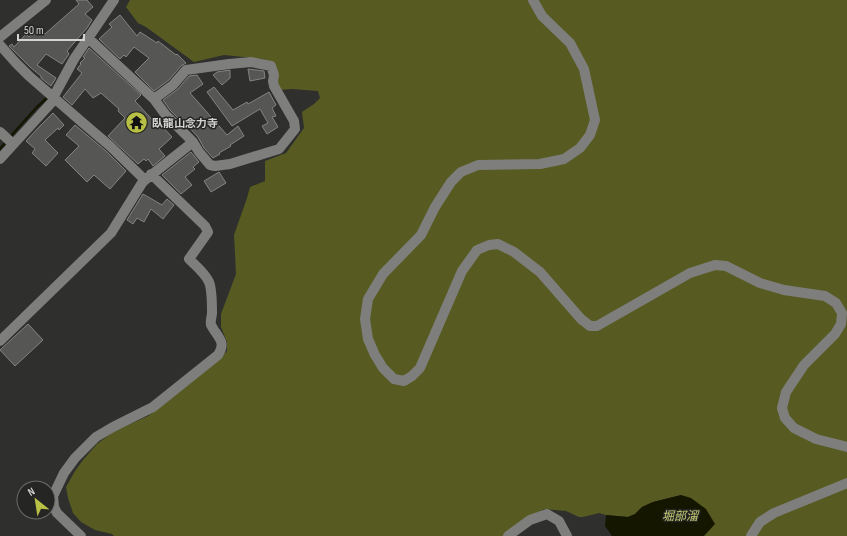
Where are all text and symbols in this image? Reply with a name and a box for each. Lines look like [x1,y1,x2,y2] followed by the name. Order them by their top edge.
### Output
[18,16,84,42] scale bar
[24,23,44,38] text: 50 m
[124,110,150,136] temple icon: 臥龍山念力寺
[152,117,218,130] place label: 臥龍山念力寺
[16,480,56,520] north arrow
[25,485,37,499] text: N
[662,509,700,524] water label: 堀部溜

